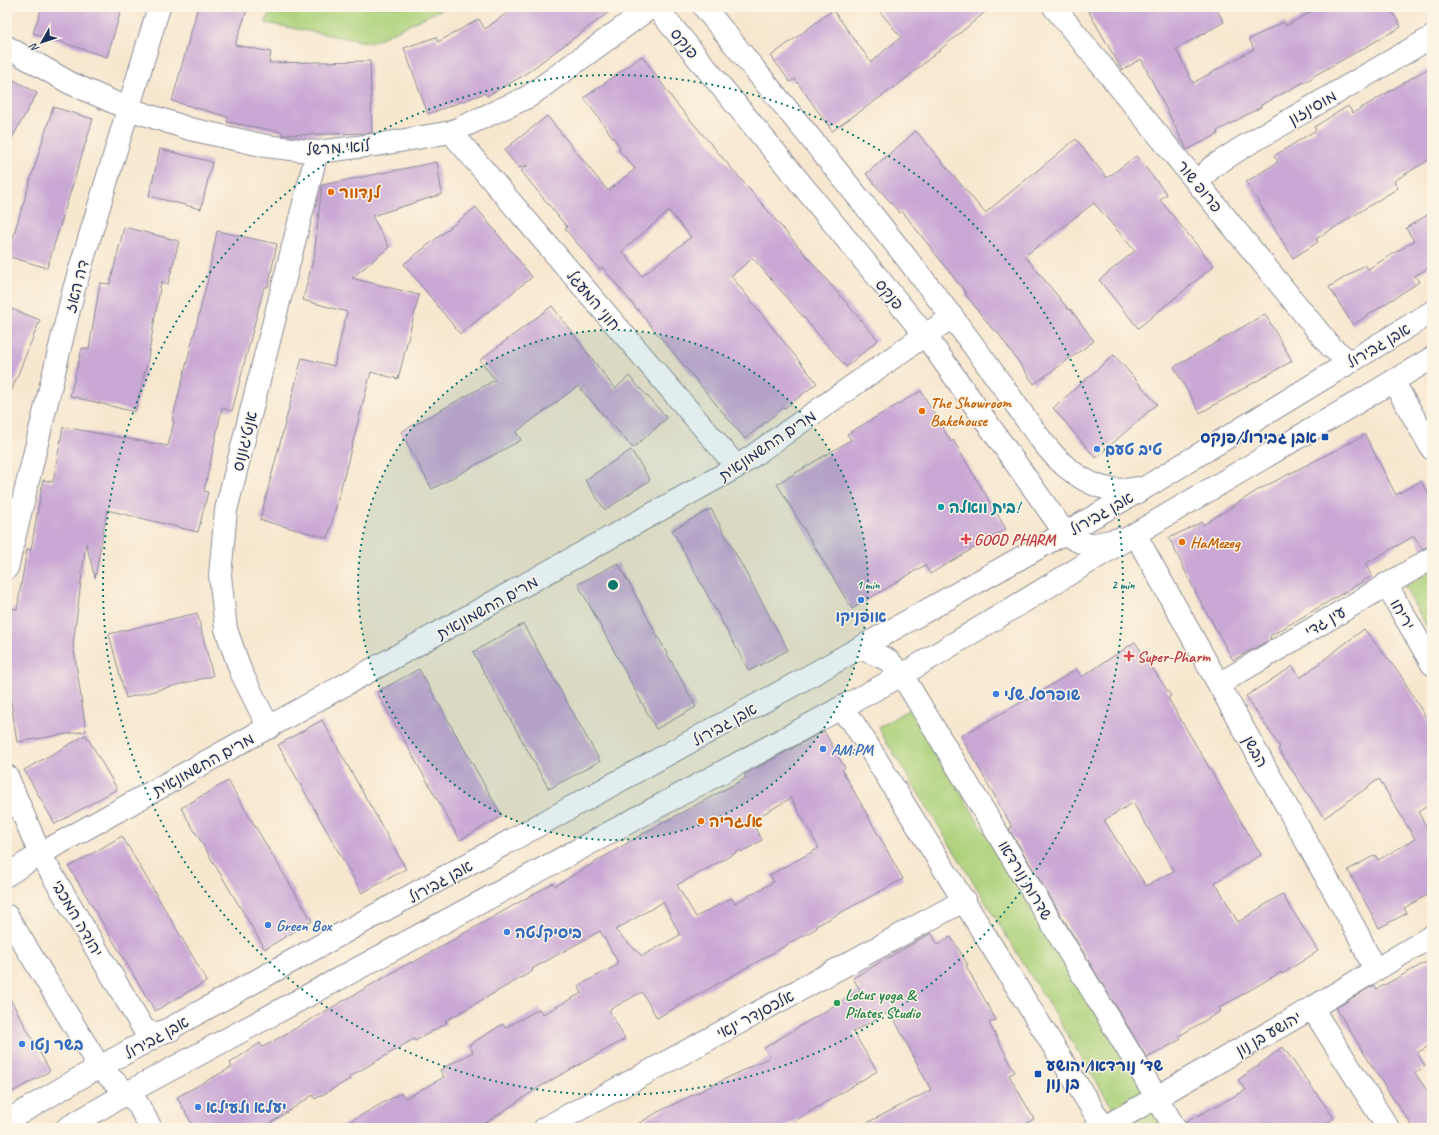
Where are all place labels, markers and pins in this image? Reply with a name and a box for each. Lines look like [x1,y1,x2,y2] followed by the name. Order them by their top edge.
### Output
[339,183,381,203] place label: לנדוור
[326,187,336,197] marker: לנדוור
[930,393,1012,431] place label: The Showroom Bakehouse
[917,406,927,416] marker: The Showroom Bakehouse
[1200,428,1317,448] place label: אבן גבירול/פנקס
[1320,432,1330,442] marker: אבן גבירול/פנקס
[1105,440,1162,460] place label: טיב טעם
[1092,444,1102,454] marker: טיב טעם
[949,498,1023,518] place label: בית וואלה!
[936,502,946,512] marker: בית וואלה!
[974,530,1057,550] place label: GOOD PHARM
[1190,533,1242,553] place label: HaMezeg
[961,534,971,544] marker: GOOD PHARM
[1177,537,1187,547] marker: HaMezeg
[606,578,620,592] centre of rings
[856,595,866,605] marker: אופניקו
[835,607,887,627] place label: אופניקו
[1137,647,1211,667] place label: Super-Pharm
[1124,651,1134,661] marker: Super-Pharm
[1004,685,1081,705] place label: שופרסל שלי
[991,689,1001,699] marker: שופרסל שלי
[831,740,874,760] place label: AM:PM
[818,744,828,754] marker: AM:PM
[709,812,763,832] place label: אלגריה
[696,816,706,826] marker: אלגריה
[276,916,333,936] place label: Green Box
[263,920,273,930] marker: Green Box
[515,923,582,943] place label: ביסיקלטה
[502,927,512,937] marker: ביסיקלטה
[845,985,921,1023] place label: Lotus yoga & Pilates Studio
[832,998,842,1008] marker: Lotus yoga & Pilates Studio
[30,1035,84,1055] place label: בשר נטו
[17,1039,27,1049] marker: בשר נטו
[1046,1056,1163,1094] place label: שד׳ נורדאו/יהושע בן נון
[1033,1069,1043,1079] marker: שד׳ נורדאו/יהושע בן נון
[206,1098,286,1118] place label: יעלא ולעילא
[193,1102,203,1112] marker: יעלא ולעילא

